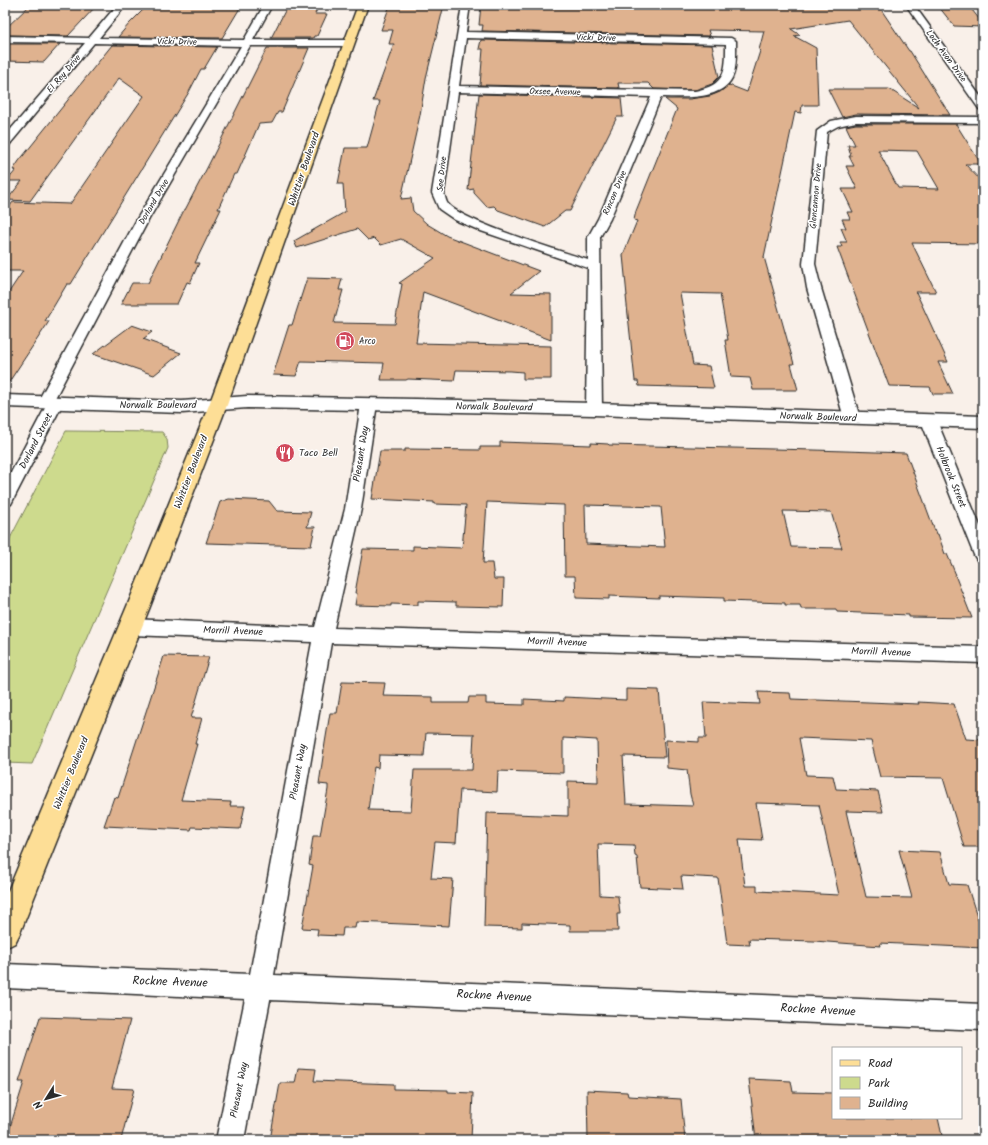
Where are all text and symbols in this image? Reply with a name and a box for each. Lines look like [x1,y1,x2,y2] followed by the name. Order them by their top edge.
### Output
[922,27,970,85] street label: Loch Avon Drive
[576,30,616,46] street label: Vicki Drive
[157,34,197,50] street label: Vicki Drive
[43,51,85,97] street label: El Rey Drive
[529,84,581,100] street label: Oxsee Avenue
[284,129,324,208] street label: Whittier Boulevard
[433,156,451,192] street label: See Drive
[806,163,826,229] street label: Glencannon Drive
[599,168,631,218] street label: Rincon Drive
[135,176,173,228] street label: Dorland Drive
[334,330,356,352] fuel station icon: Arco
[359,334,376,349] place label: Arco
[119,397,198,413] street label: Norwalk Boulevard
[455,398,534,416] street label: Norwalk Boulevard
[779,408,858,426] street label: Norwalk Boulevard
[15,410,57,472] street label: Dorland Street
[349,425,373,483] street label: Pleasant Way
[170,432,213,511] street label: Whittier Boulevard
[274,442,296,464] restaurant icon: Taco Bell
[931,444,971,510] street label: Holbrook Street
[299,445,338,461] place label: Taco Bell
[203,622,264,640] street label: Morrill Avenue
[527,633,588,651] street label: Morrill Avenue
[851,643,912,661] street label: Morrill Avenue
[49,733,93,812] street label: Whittier Boulevard
[285,743,311,801] street label: Pleasant Way
[132,971,209,993] street label: Rockne Avenue
[456,985,533,1007] street label: Rockne Avenue
[780,999,857,1021] street label: Rockne Avenue
[832,1047,962,1119] legend
[868,1054,893,1073] text: Road
[226,1060,252,1119] street label: Pleasant Way
[868,1074,890,1093] text: Park
[26,1079,66,1119] north arrow
[868,1094,908,1113] text: Building
[30,1096,48,1113] text: N

